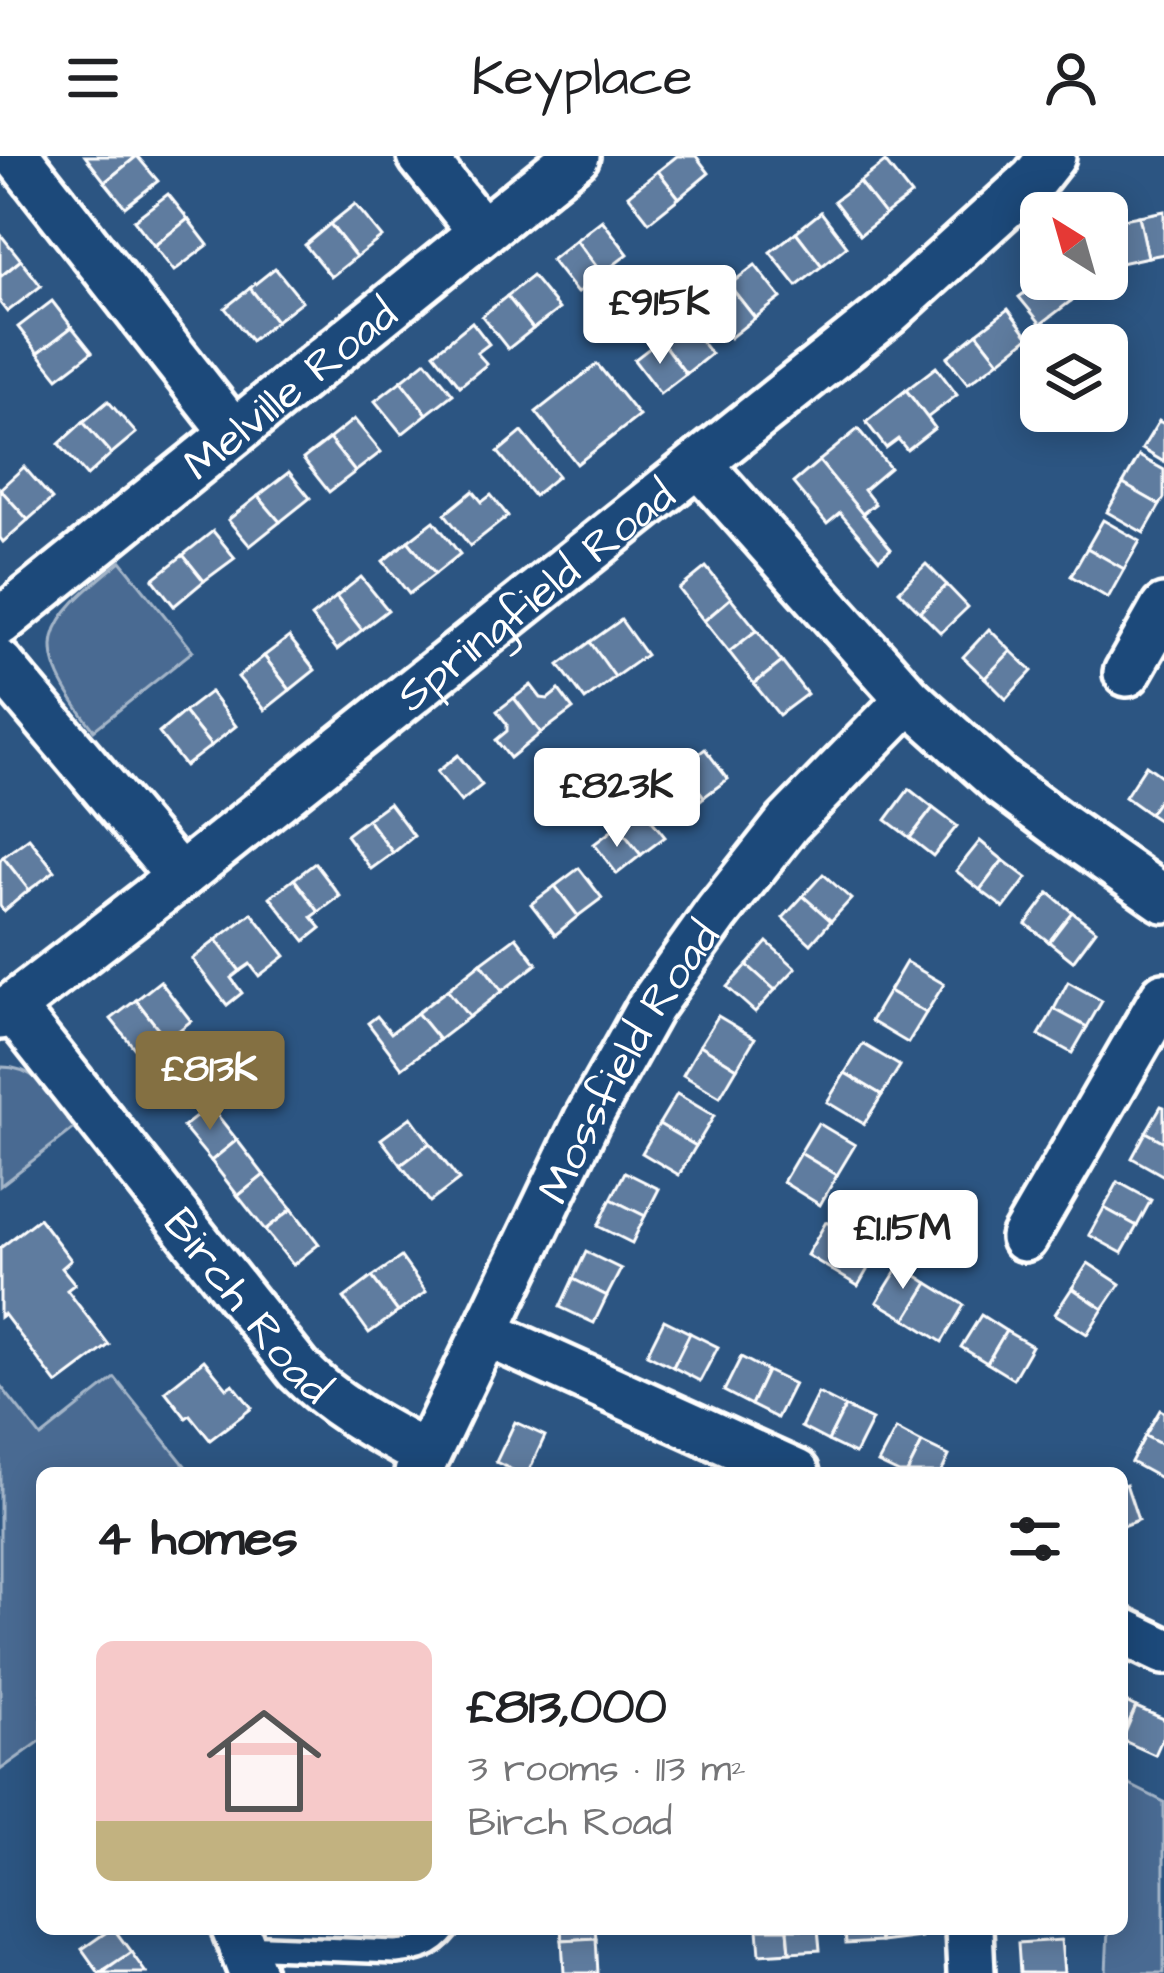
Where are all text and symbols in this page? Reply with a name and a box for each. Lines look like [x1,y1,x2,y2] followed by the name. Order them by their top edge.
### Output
[472,41,692,116] text: Keyplace
[60,45,126,111] icon: menu
[1038,45,1104,111] icon: person
[1020,192,1128,300] north arrow
[1020,192,1128,432] map controls
[576,265,744,367] pin: £915K
[610,277,710,331] text: £915K
[171,285,411,496] street label: Melville Road
[1020,324,1128,432] button: layers
[384,466,689,727] street label: Springfield Road
[533,748,701,850] pin: £823K
[561,760,673,814] text: £823K
[524,909,736,1214] street label: Mossfield Road
[126,1031,294,1133] pin: £813K
[163,1043,257,1097] text: £813K
[805,1190,1001,1292] pin: £1.15M
[148,1196,344,1420] street label: Birch Road
[855,1202,951,1256] text: £1.15M
[96,1504,298,1575] text: 4 homes
[1002,1506,1068,1572] icon: filters
[468,1672,667,1743] text: £813,000
[192,1689,336,1833] icon: home
[468,1743,746,1797] text: 3 rooms · 113 m²
[468,1797,672,1851] text: Birch Road

